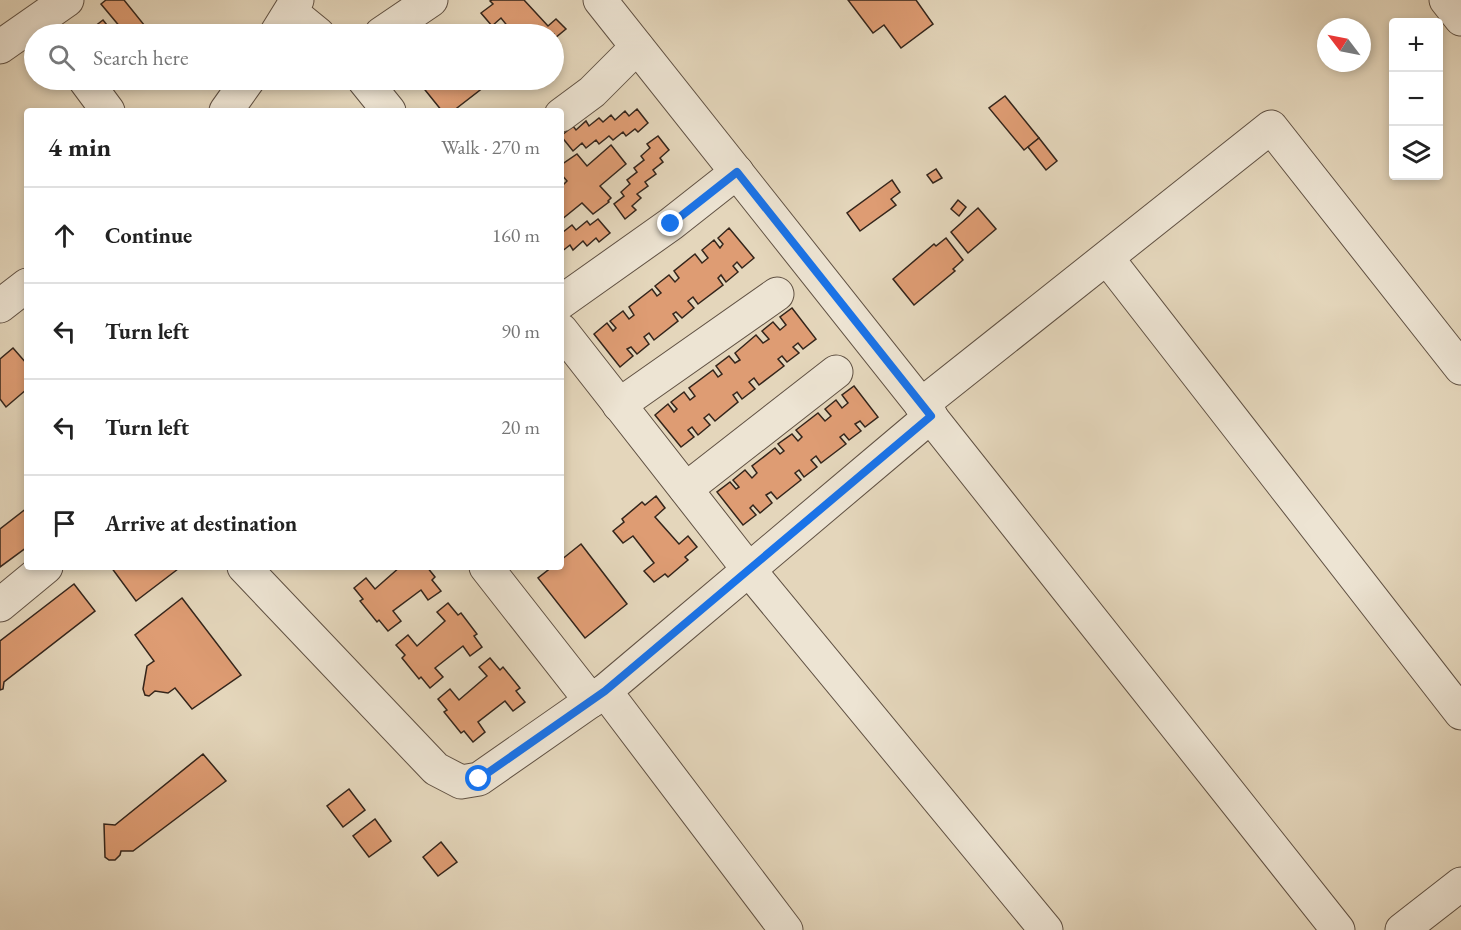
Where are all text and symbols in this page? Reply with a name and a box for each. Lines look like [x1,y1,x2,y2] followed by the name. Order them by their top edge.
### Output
[1317,18,1371,72] north arrow
[1389,18,1443,180] map controls
[1389,18,1443,72] button: +
[24,24,564,90] search box
[45,41,78,74] icon: search
[93,43,188,72] text: Search here
[1389,72,1443,126] button: −
[1389,126,1443,180] button: layers
[48,130,111,164] text: 4 min
[441,134,540,160] text: Walk · 270 m
[657,210,683,236] route end
[48,219,81,252] icon: ahead
[105,221,192,250] text: Continue
[492,222,540,248] text: 160 m
[48,315,81,348] icon: left
[105,317,189,346] text: Turn left
[501,318,540,344] text: 90 m
[48,411,81,444] icon: left
[105,413,189,442] text: Turn left
[501,414,540,440] text: 20 m
[48,507,81,540] icon: arrive
[105,509,297,538] text: Arrive at destination
[465,765,491,791] route start

